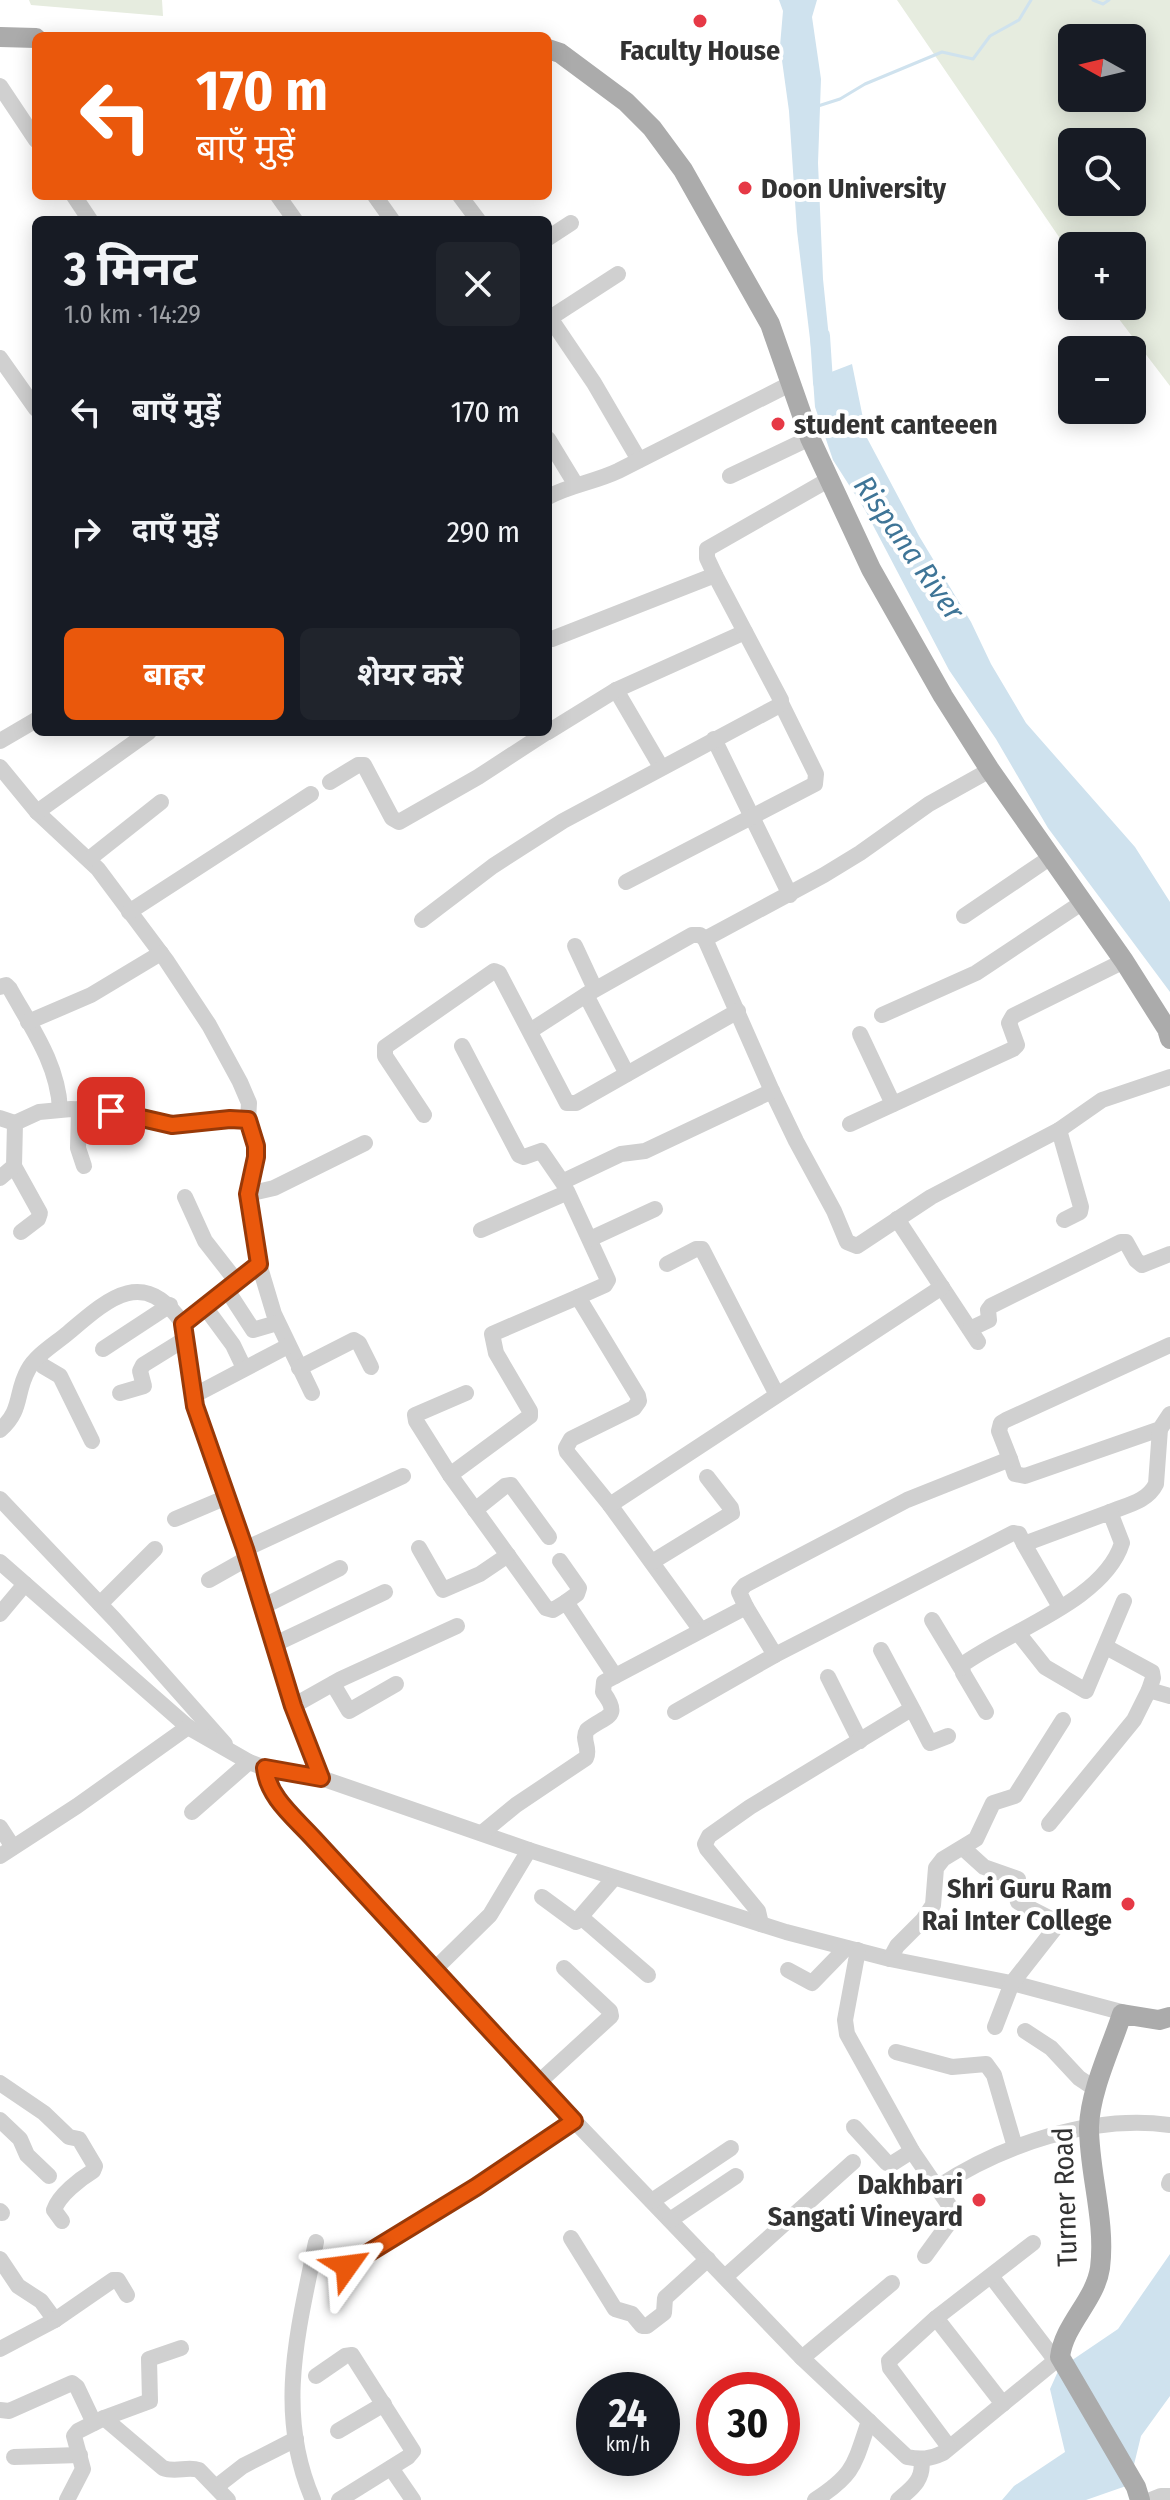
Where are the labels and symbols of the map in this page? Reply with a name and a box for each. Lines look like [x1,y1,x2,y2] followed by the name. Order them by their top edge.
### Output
[691,12,709,30] marker: Faculty House
[1058,24,1146,112] north arrow
[620,34,780,67] place label: Faculty House
[761,172,947,205] place label: Doon University
[736,179,754,197] marker: Doon University
[794,408,998,441] place label: student canteeen
[769,415,787,433] marker: student canteeen
[846,469,973,628] water label: Rispana River
[77,1077,145,1145] pin
[922,1872,1112,1937] place label: Shri Guru Ram Rai Inter College
[1119,1895,1137,1913] marker: Shri Guru Ram Rai Inter College
[1046,2127,1084,2267] street label: Turner Road
[768,2168,963,2233] place label: Dakhbari Sangati Vineyard
[970,2191,988,2209] marker: Dakhbari Sangati Vineyard
[305,2224,389,2308] position arrow
[696,2372,800,2476] speed limit sign: 30

